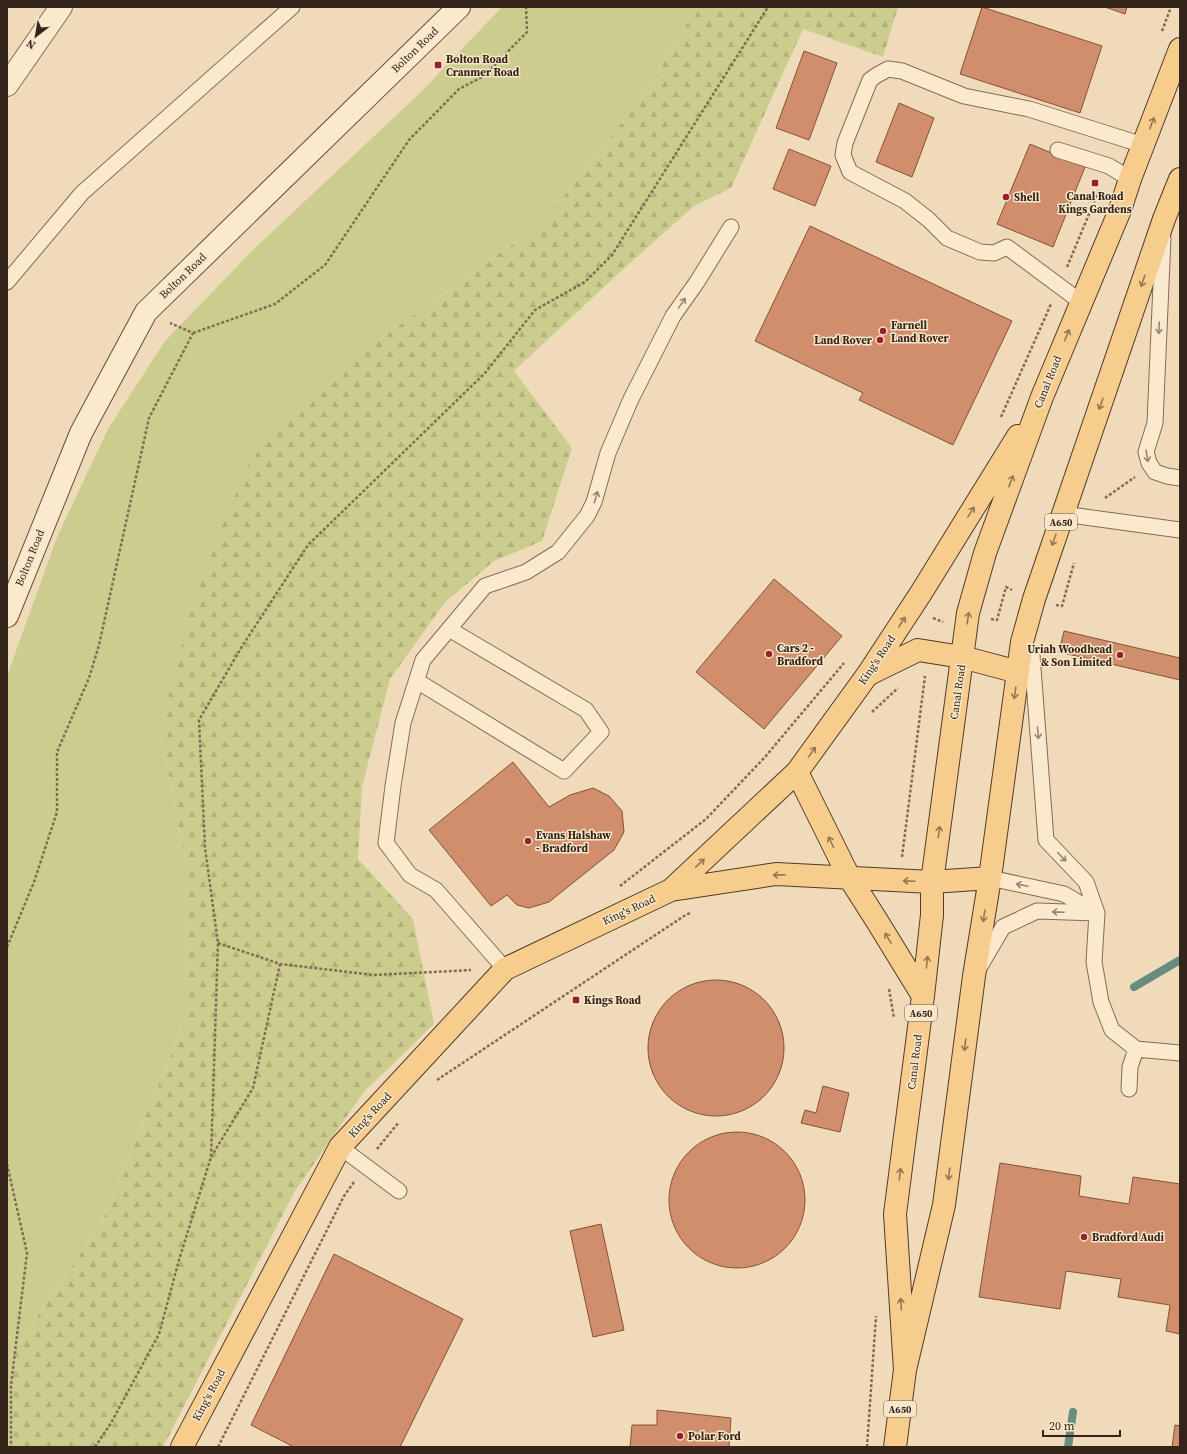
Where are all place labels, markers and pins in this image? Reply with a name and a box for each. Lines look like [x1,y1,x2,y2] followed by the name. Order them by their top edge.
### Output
[446,52,520,80] place label: Bolton Road Cranmer Road
[433,60,443,70] marker: Bolton Road Cranmer Road
[1090,178,1100,188] marker: Canal Road Kings Gardens
[1058,189,1132,217] place label: Canal Road Kings Gardens
[1014,190,1040,205] place label: Shell
[1001,192,1011,202] marker: Shell
[891,318,950,346] place label: Farnell Land Rover
[878,326,888,336] marker: Farnell Land Rover
[814,333,873,348] place label: Land Rover
[875,335,885,345] marker: Land Rover
[777,641,823,669] place label: Cars 2 - Bradford
[1027,642,1112,670] place label: Uriah Woodhead & Son Limited
[764,649,774,659] marker: Cars 2 - Bradford
[1115,650,1125,660] marker: Uriah Woodhead & Son Limited
[536,828,611,856] place label: Evans Halshaw - Bradford
[523,836,533,846] marker: Evans Halshaw - Bradford
[584,993,642,1008] place label: Kings Road
[571,995,581,1005] marker: Kings Road
[1092,1230,1164,1245] place label: Bradford Audi
[1079,1232,1089,1242] marker: Bradford Audi
[688,1429,741,1444] place label: Polar Ford
[675,1431,685,1441] marker: Polar Ford

